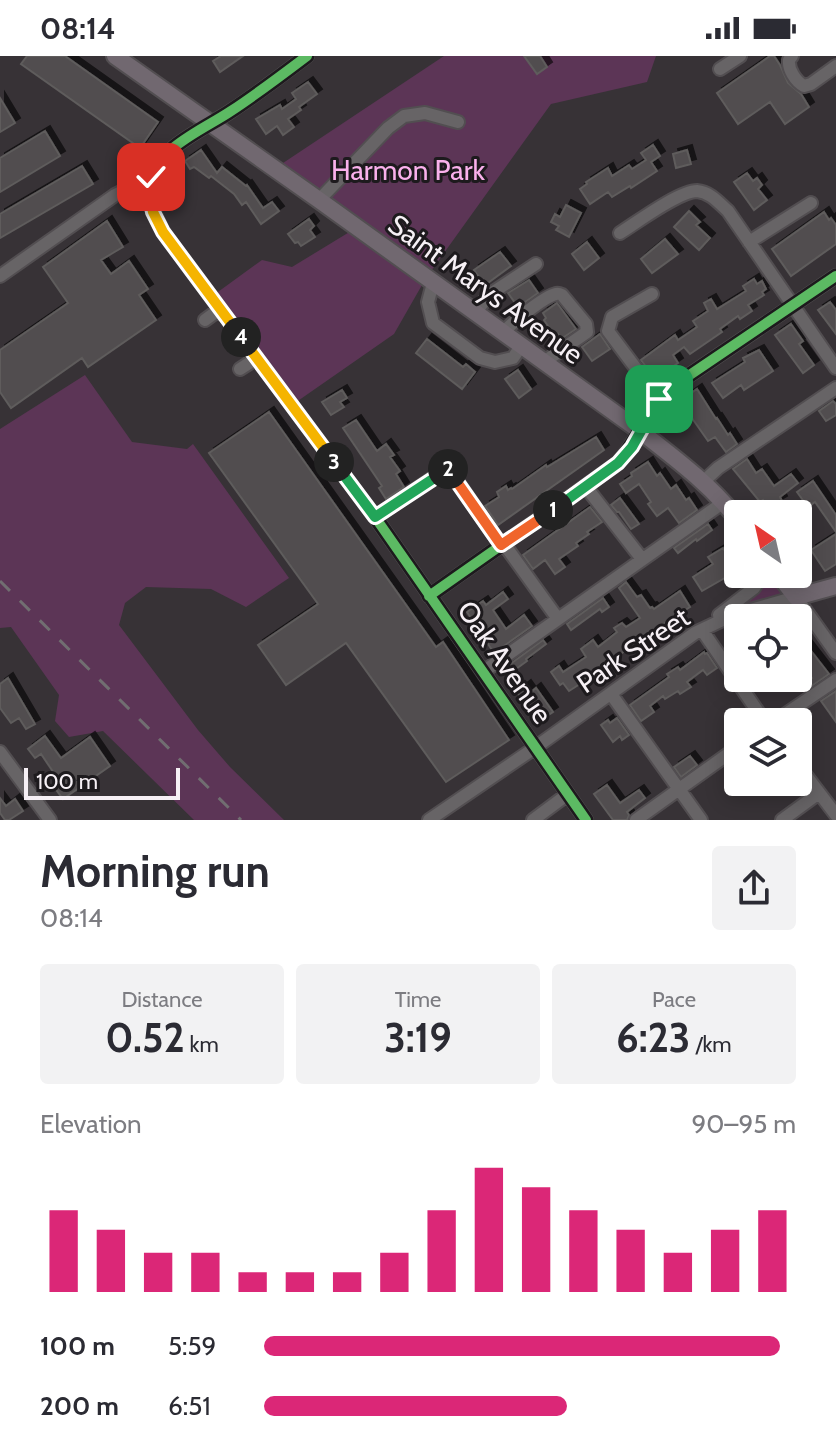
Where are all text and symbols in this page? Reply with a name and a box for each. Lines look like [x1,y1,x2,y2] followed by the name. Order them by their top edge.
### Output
[40,10,116,47] text: 08:14
[117,143,185,211] pin
[331,153,486,187] park label: Harmon Park
[129,155,173,199] icon: check
[382,207,590,371] street label: Saint Marys Avenue
[221,317,261,357] pin: 4
[234,323,248,350] text: 4
[625,365,693,433] pin
[637,377,681,421] icon: arrive
[314,442,354,482] pin: 3
[328,448,340,475] text: 3
[428,449,468,489] pin: 2
[442,455,454,482] text: 2
[533,490,573,530] pin: 1
[549,496,557,523] text: 1
[724,500,812,588] north arrow
[724,500,812,796] map controls
[450,594,560,730] street label: Oak Avenue
[570,600,696,700] street label: Park Street
[724,604,812,692] button: locate
[724,708,812,796] button: layers
[24,764,180,800] scale bar
[36,768,98,795] text: 100 m
[40,845,270,898] text: Morning run
[712,846,796,930] button: share
[40,902,103,934] text: 08:14
[122,986,202,1013] text: Distance
[395,986,441,1013] text: Time
[652,986,696,1013] text: Pace
[105,1013,185,1062] text: 0.52
[384,1013,452,1062] text: 3:19
[616,1013,690,1062] text: 6:23
[185,1031,219,1058] text: km
[690,1031,732,1058] text: /km
[40,1108,142,1140] text: Elevation
[691,1108,796,1140] text: 90–95 m
[40,1330,115,1362] text: 100 m
[168,1330,216,1362] text: 5:59
[40,1390,119,1422] text: 200 m
[168,1390,211,1422] text: 6:51

